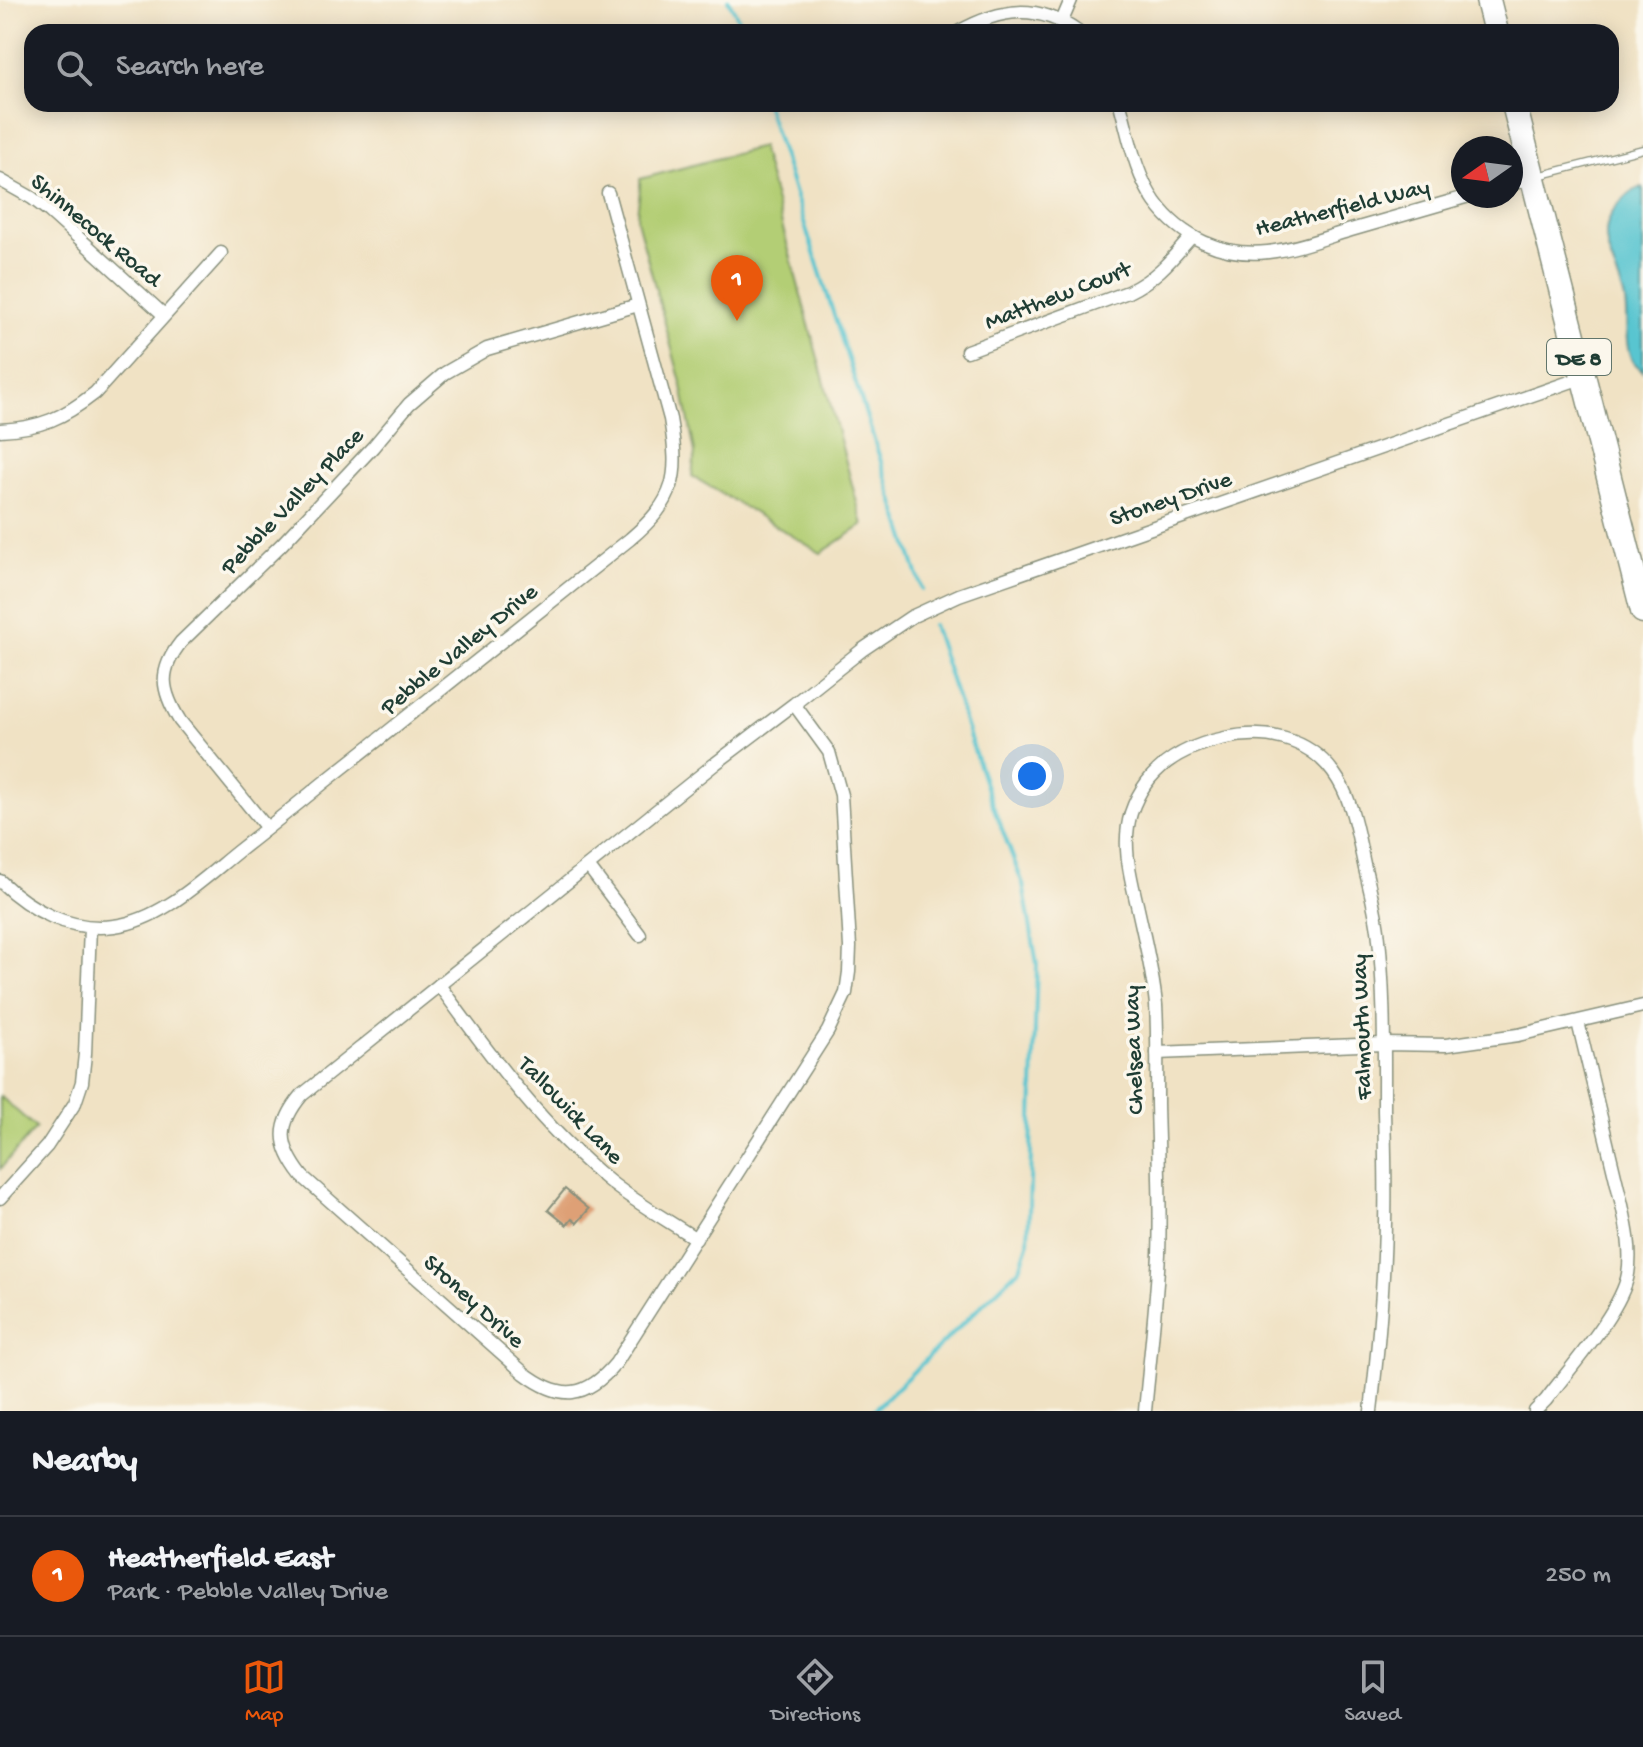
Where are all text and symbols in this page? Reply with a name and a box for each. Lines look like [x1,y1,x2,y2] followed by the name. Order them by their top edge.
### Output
[24,24,1619,112] search box
[52,46,96,90] icon: search
[116,51,264,86] text: Search here
[1451,136,1523,208] north arrow
[23,169,168,296] street label: Shinnecock Road
[1253,174,1433,245] street label: Heatherfield Way
[711,255,763,321] pin: 1
[981,255,1137,338] street label: Matthew Court
[1547,339,1611,375] road number: DE 8
[215,422,372,583] street label: Pebble Valley Place
[1106,466,1236,535] street label: Stoney Drive
[375,578,545,724] street label: Pebble Valley Drive
[1012,756,1052,796] your location
[1346,953,1381,1101] street label: Falmouth Way
[1119,985,1152,1115] street label: Chelsea Way
[509,1050,629,1172] street label: Tallowick Lane
[416,1249,530,1356] street label: Stoney Drive
[32,1443,137,1483] text: Nearby
[108,1543,333,1578] text: Heatherfield East
[53,1561,63,1592] text: 1
[1545,1561,1611,1592] text: 250 m
[108,1578,388,1609] text: Park · Pebble Valley Drive
[242,1655,286,1729] tab: Map
[771,1655,860,1729] tab: Directions
[1344,1655,1401,1729] tab: Saved

